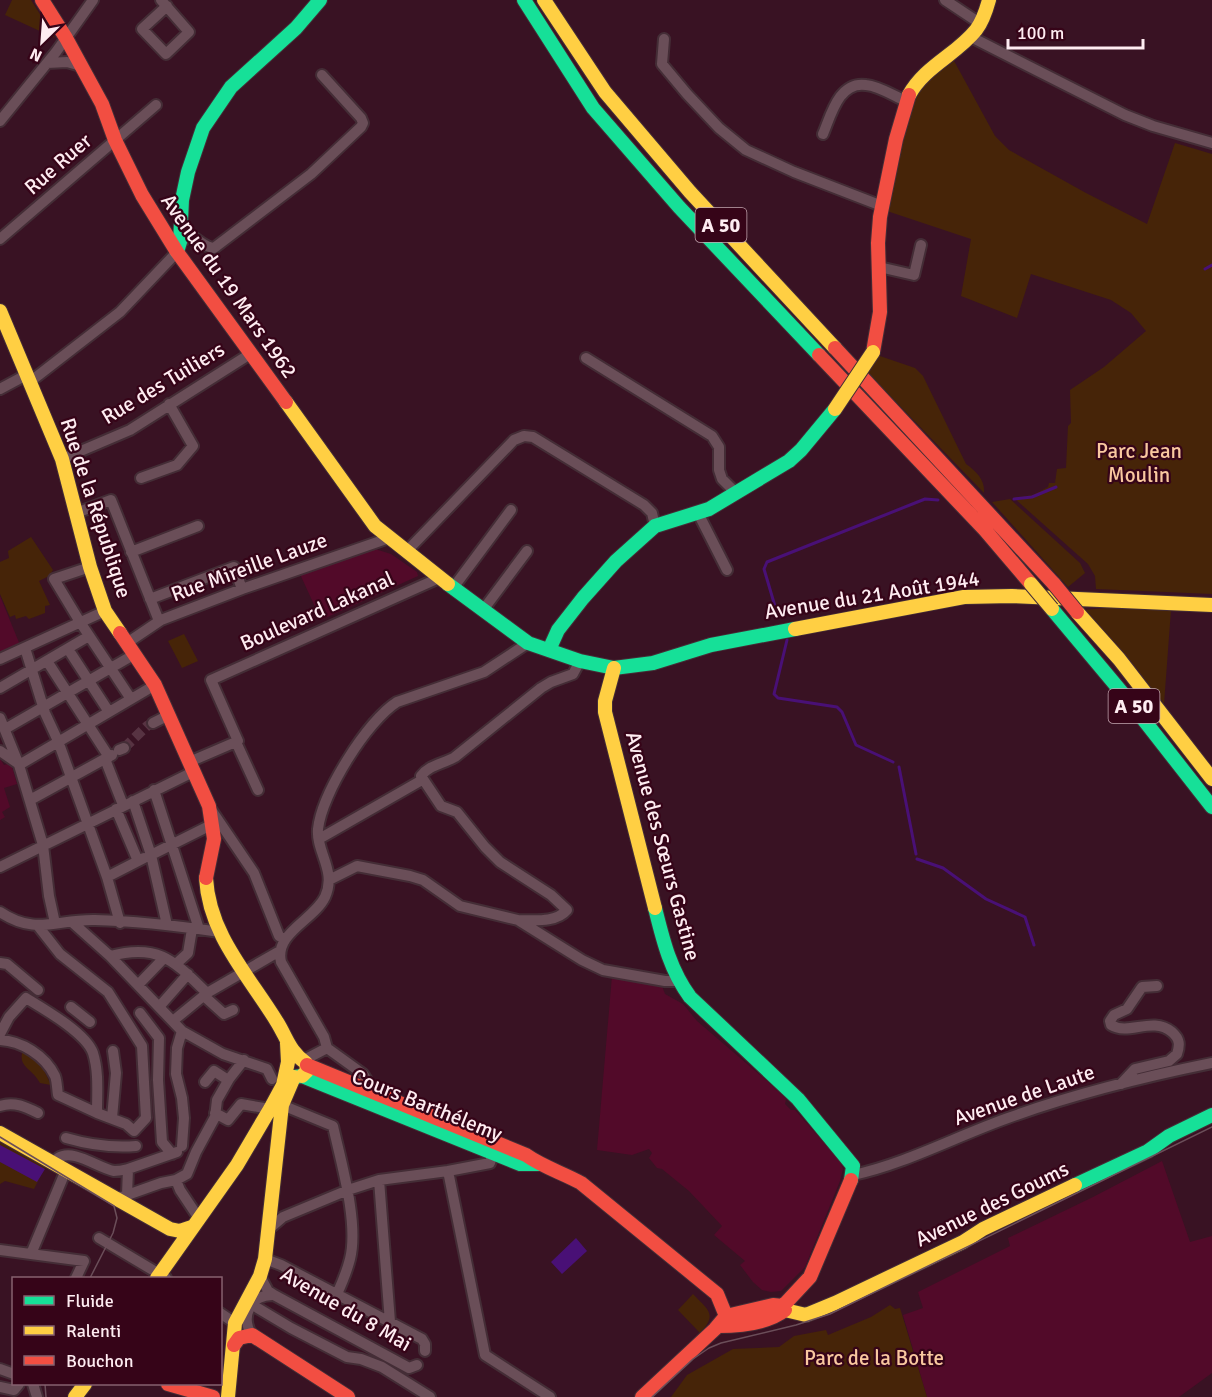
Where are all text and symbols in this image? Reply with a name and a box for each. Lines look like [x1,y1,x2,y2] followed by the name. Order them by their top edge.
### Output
[12,12,72,72] north arrow
[1008,12,1143,50] scale bar
[1017,22,1064,44] text: 100 m
[27,43,45,66] text: N
[19,128,97,200] street label: Rue Ruer
[155,189,303,383] street label: Avenue du 19 Mars 1962
[696,208,746,242] road number: A 50
[97,336,229,430] street label: Rue des Tuiliers
[55,415,137,601] street label: Rue de la République
[1096,438,1182,488] park label: Parc Jean Moulin
[167,527,331,607] street label: Rue Mireille Lauze
[236,565,398,657] street label: Boulevard Lakanal
[763,565,981,625] street label: Avenue du 21 Août 1944
[1108,689,1160,723] road number: A 50
[620,728,706,964] street label: Avenue des Sœurs Gastine
[950,1059,1098,1131] street label: Avenue de Laute
[348,1063,506,1147] street label: Cours Barthélemy
[911,1156,1073,1252] street label: Avenue des Goums
[276,1261,416,1357] street label: Avenue du 8 Mai
[12,1277,222,1385] legend
[66,1290,114,1312] text: Fluide
[66,1320,121,1342] text: Ralenti
[804,1345,944,1371] park label: Parc de la Botte
[66,1350,134,1372] text: Bouchon

